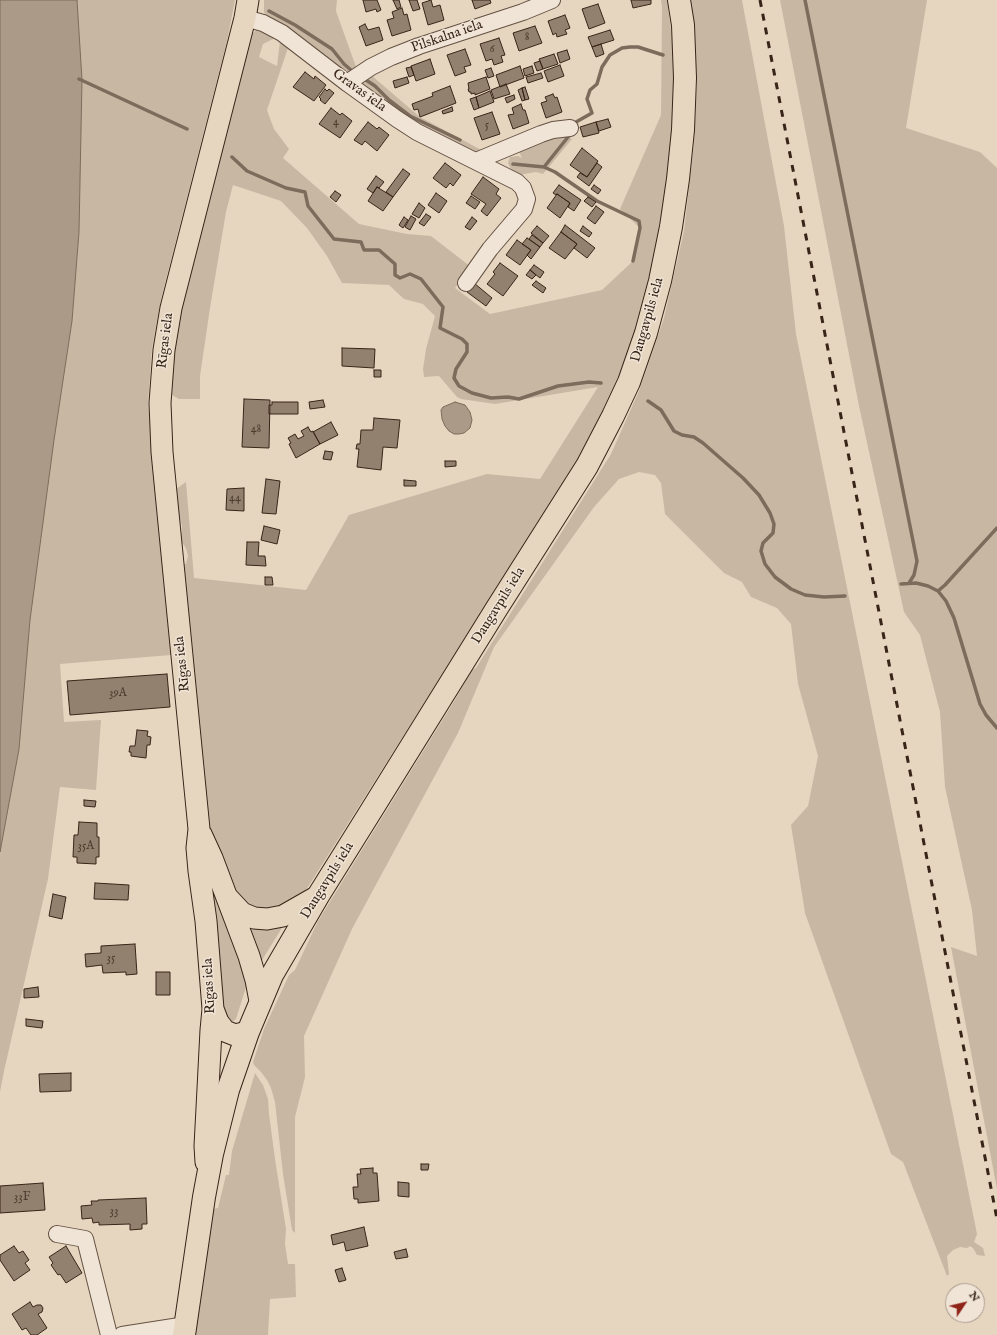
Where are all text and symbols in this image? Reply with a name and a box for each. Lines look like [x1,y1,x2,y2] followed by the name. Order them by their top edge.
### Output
[409,17,485,57] street label: Pilskalna iela
[525,31,529,45] house number: 8
[489,43,495,57] house number: 6
[329,66,389,116] street label: Gravas iela
[333,116,339,130] house number: 4
[485,119,489,133] house number: 5
[628,276,668,364] street label: Daugavpils iela
[154,312,178,370] street label: Rīgas iela
[251,423,261,437] house number: 48
[229,492,241,506] house number: 44
[469,565,529,647] street label: Daugavpils iela
[172,635,194,693] street label: Rīgas iela
[109,687,127,701] house number: 39A
[78,840,94,854] house number: 35A
[298,840,358,922] street label: Daugavpils iela
[107,952,115,966] house number: 35
[200,958,220,1014] street label: Rīgas iela
[14,1191,30,1205] house number: 33F
[110,1205,118,1219] house number: 33
[945,1283,985,1323] north arrow
[966,1289,982,1305] text: N

